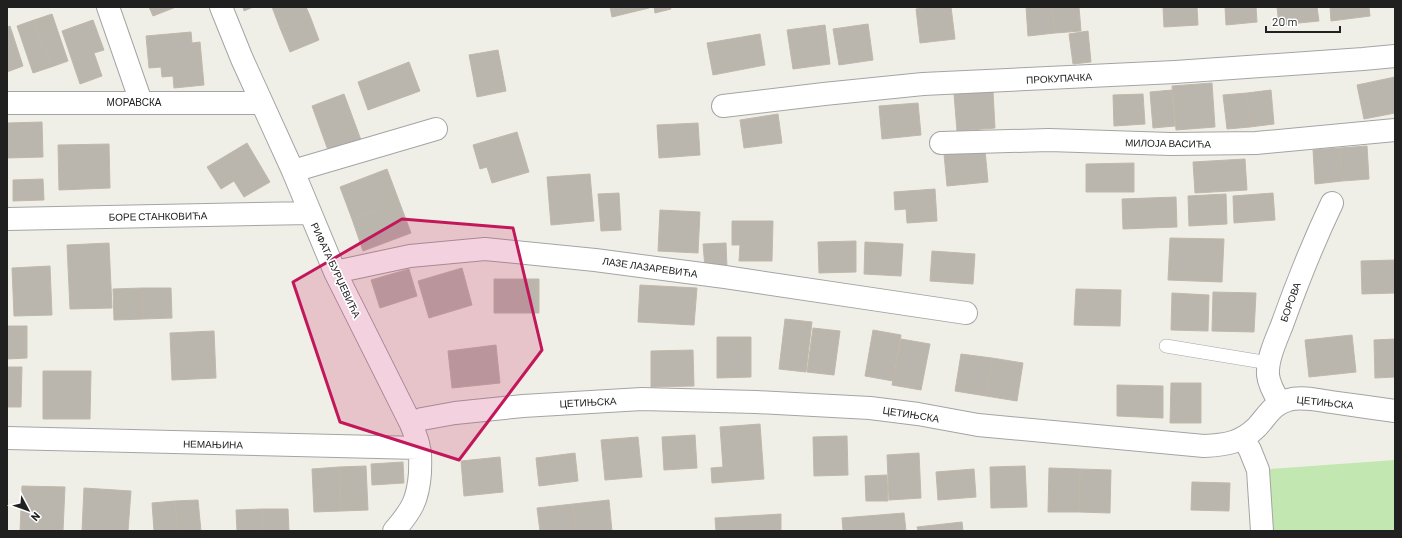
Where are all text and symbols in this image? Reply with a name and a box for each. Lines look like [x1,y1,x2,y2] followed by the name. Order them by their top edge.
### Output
[1266,8,1340,34] scale bar
[1272,14,1298,28] text: 20 m
[1026,70,1093,86] street label: ПРОКУПАЧКА
[107,96,162,108] street label: МОРАВСКА
[1125,136,1211,150] street label: МИЛОЈА ВАСИЋА
[109,209,208,223] street label: БОРЕ СТАНКОВИЋА
[309,220,364,320] street label: РИФАТА БУРЏЕВИЋА
[602,254,699,280] street label: ЛАЗЕ ЛАЗАРЕВИЋА
[1277,280,1303,324] street label: БОРОВА
[1296,393,1354,411] street label: ЦЕТИЊСКА
[559,394,617,409] street label: ЦЕТИЊСКА
[882,404,941,424] street label: ЦЕТИЊСКА
[183,437,243,451] street label: НЕМАЊИНА
[8,490,48,530] north arrow
[29,510,43,524] text: N

